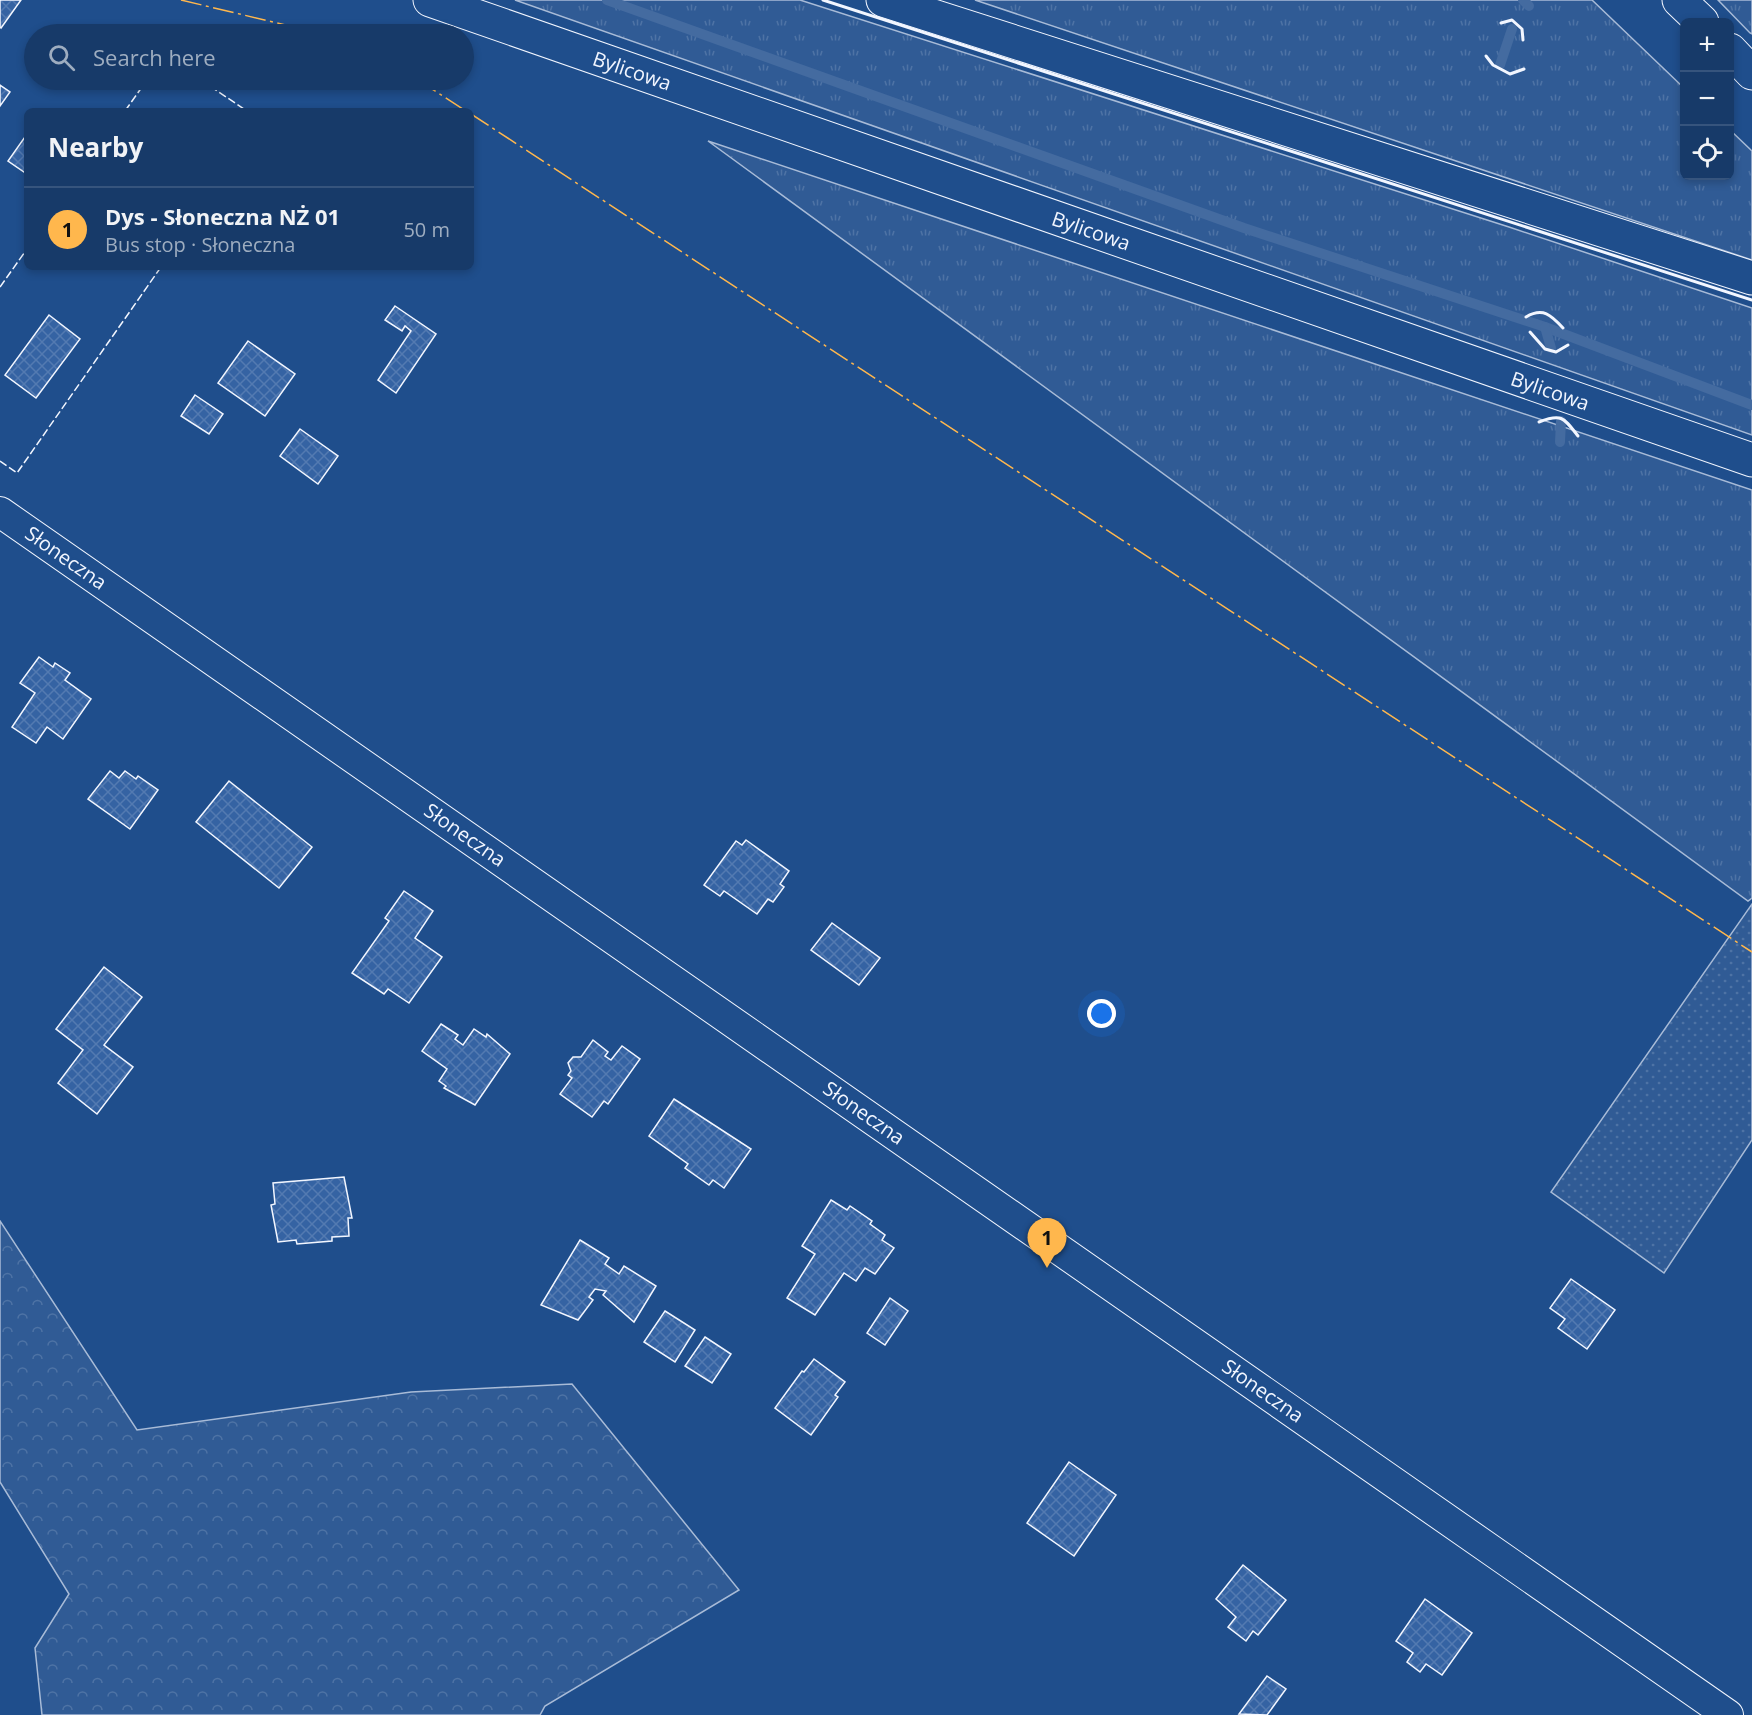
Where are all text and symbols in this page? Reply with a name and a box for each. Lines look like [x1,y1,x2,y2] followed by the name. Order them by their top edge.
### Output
[1680,18,1734,180] map controls
[1680,18,1734,72] button: +
[24,24,474,90] search box
[45,41,78,74] icon: search
[93,42,216,72] text: Search here
[589,45,675,97] street label: Bylicowa
[1680,72,1734,126] button: −
[1680,126,1734,180] button: locate
[48,129,143,165] text: Nearby
[105,201,340,231] text: Dys - Słoneczna NŻ 01
[1048,205,1134,257] street label: Bylicowa
[62,216,73,243] text: 1
[403,216,450,243] text: 50 m
[105,231,295,258] text: Bus stop · Słoneczna
[1507,365,1593,417] street label: Bylicowa
[20,520,112,596] street label: Słoneczna
[419,797,511,873] street label: Słoneczna
[1087,999,1116,1028] your location
[818,1075,910,1151] street label: Słoneczna
[1028,1218,1066,1268] pin: 1
[1217,1353,1309,1429] street label: Słoneczna

